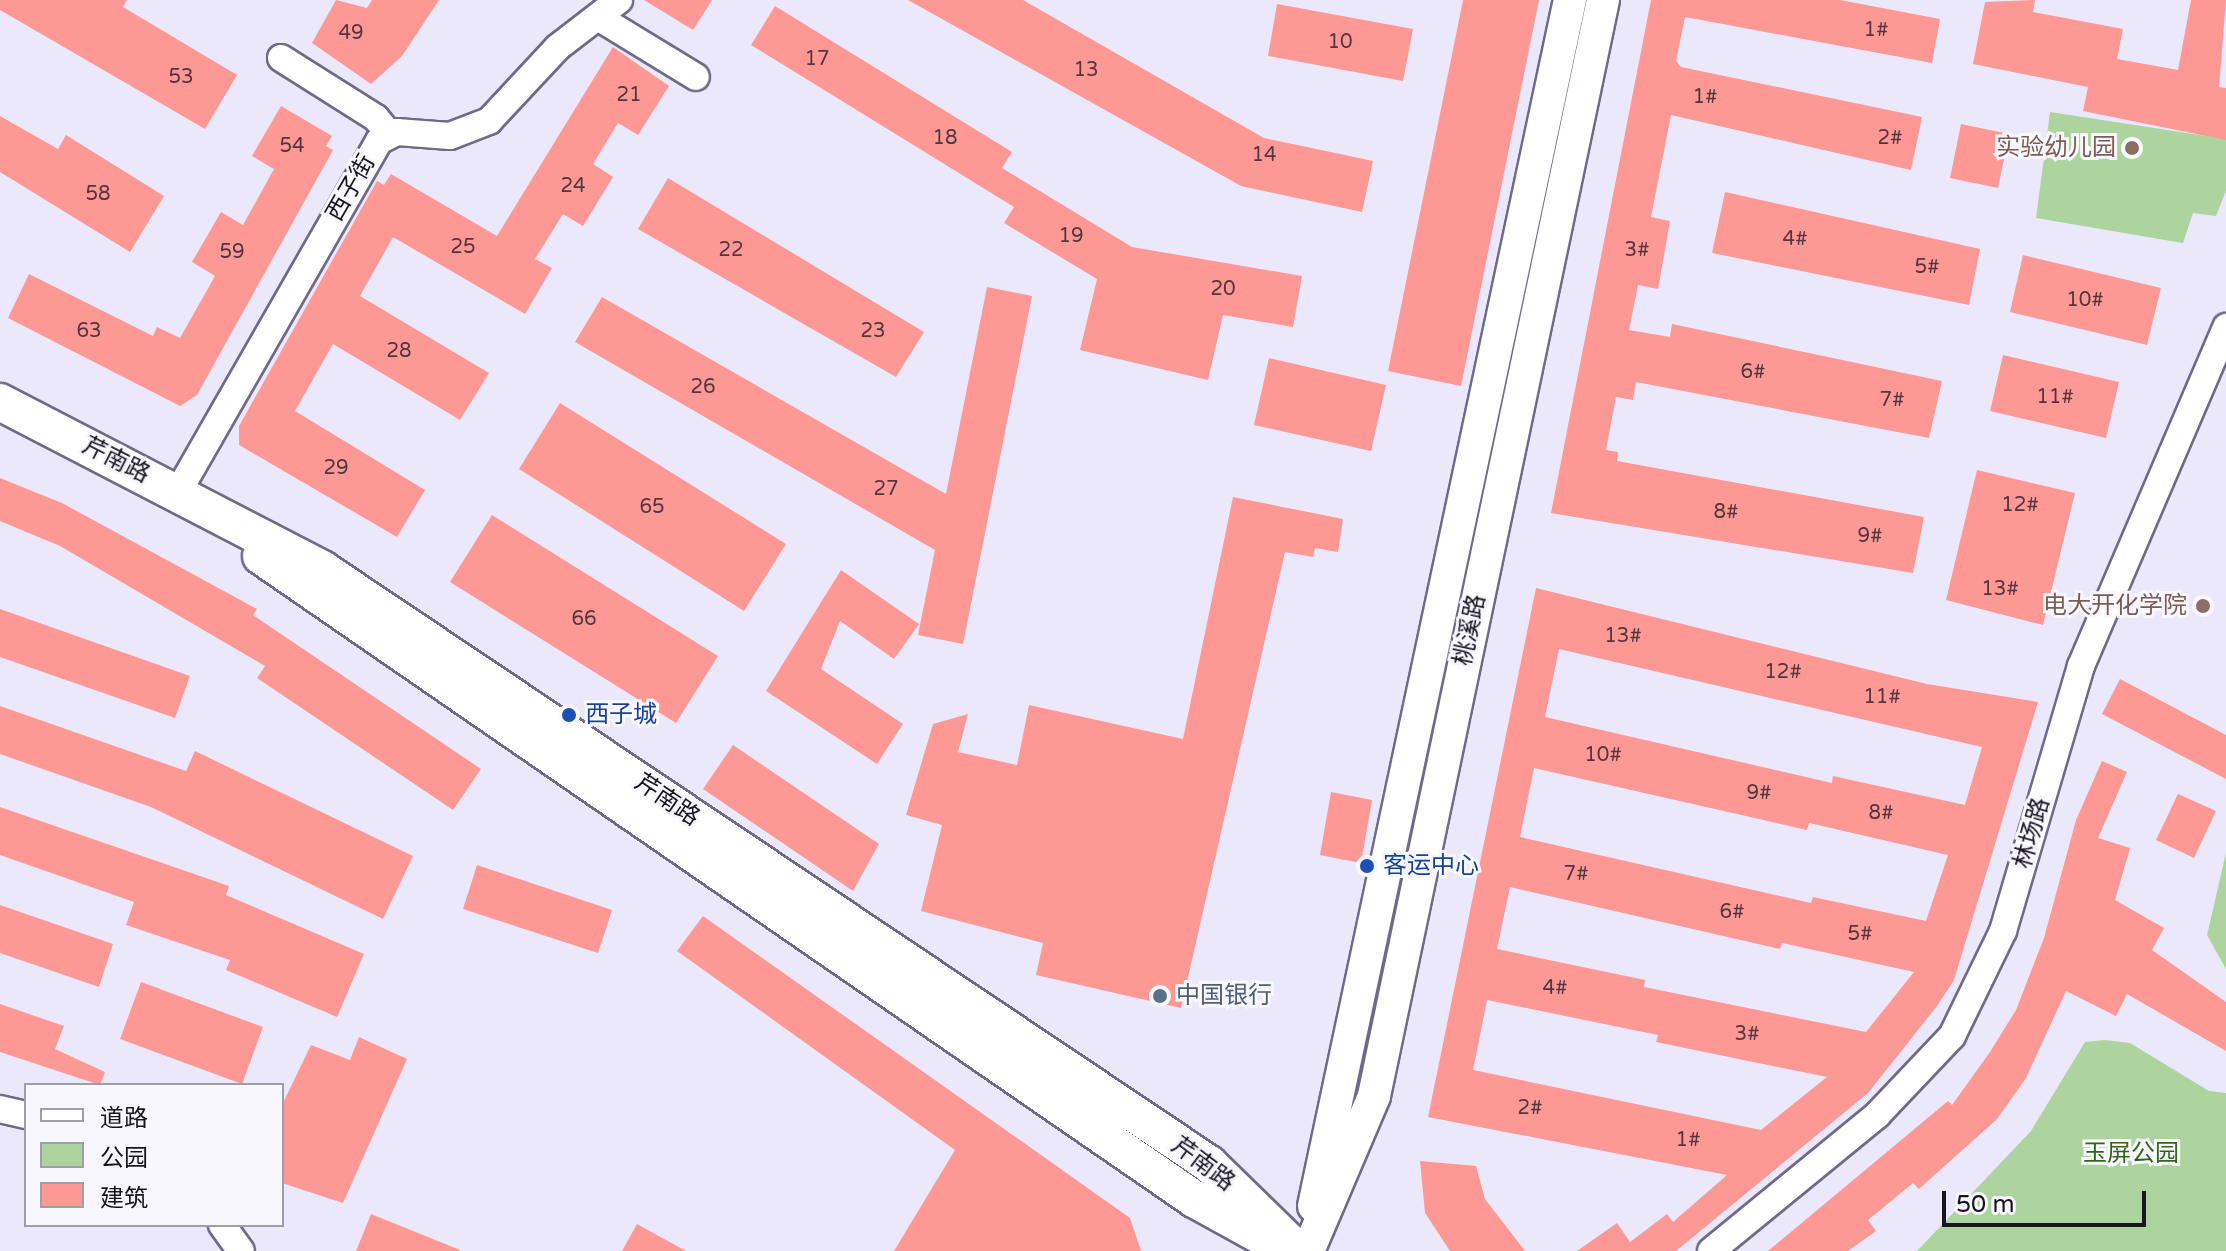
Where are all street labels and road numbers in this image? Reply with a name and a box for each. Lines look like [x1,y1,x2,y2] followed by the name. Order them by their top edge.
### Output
[321,150,381,226] street label: 西子街
[77,431,155,489] street label: 芹南路
[1448,592,1492,668] street label: 桃溪路
[629,768,705,832] street label: 芹南路
[2008,794,2056,872] street label: 林场路
[1166,1131,1240,1197] street label: 芹南路

